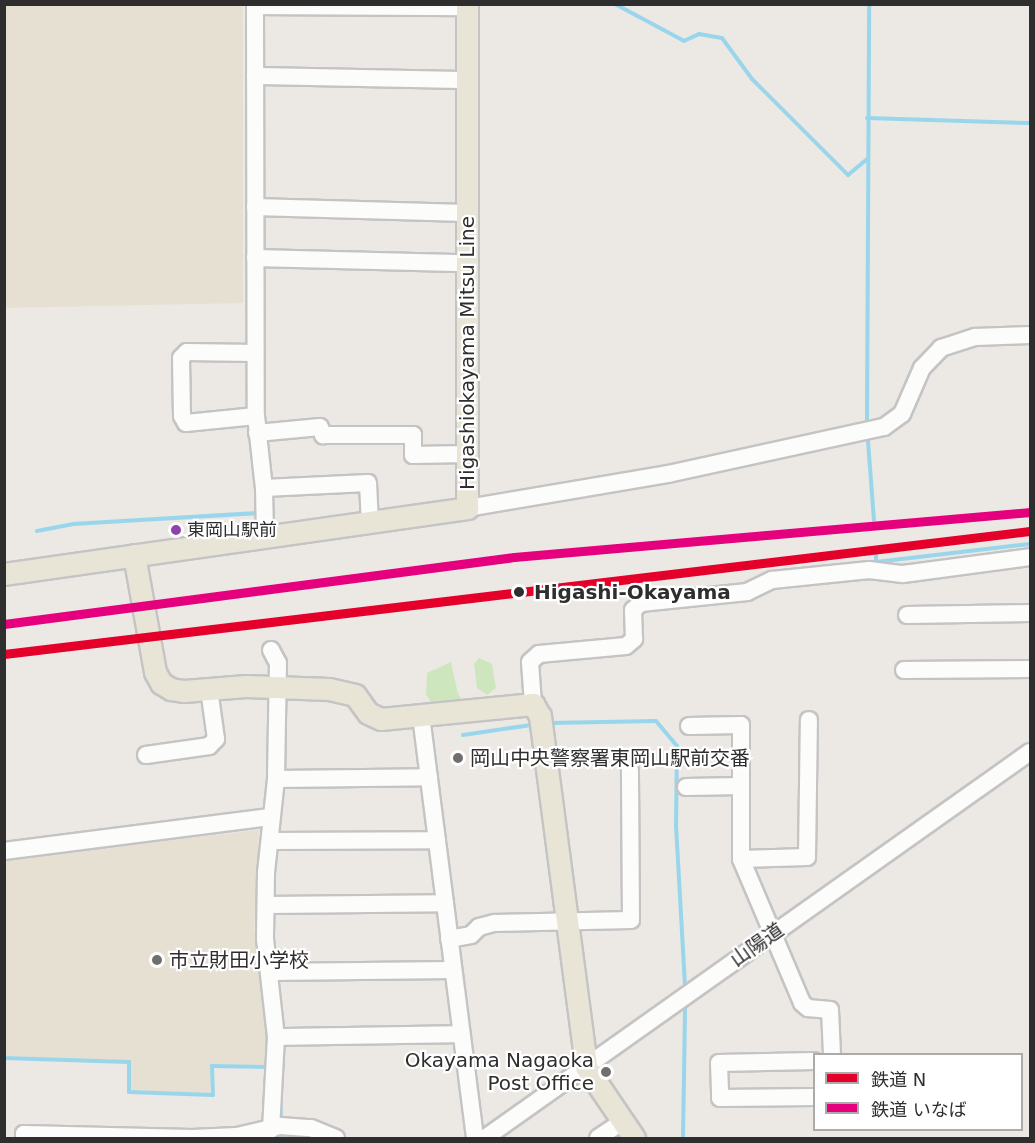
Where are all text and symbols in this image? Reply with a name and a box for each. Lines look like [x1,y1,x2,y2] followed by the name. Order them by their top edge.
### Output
[455,216,479,490] street label: Higashiokayama Mitsu Line
[187,519,277,541] place label: 東岡山駅前
[170,524,182,536] marker: 東岡山駅前
[534,580,731,604] place label: Higashi-Okayama
[509,582,529,602] marker: Higashi-Okayama
[470,746,750,770] place label: 岡山中央警察署東岡山駅前交番
[451,751,465,765] marker: 岡山中央警察署東岡山駅前交番
[726,918,788,972] street label: 山陽道
[169,948,309,972] place label: 市立財田小学校
[150,953,164,967] marker: 市立財田小学校
[405,1048,594,1095] place label: Okayama Nagaoka Post Office
[813,1053,1023,1131] legend
[599,1065,613,1079] marker: Okayama Nagaoka Post Office
[871,1069,926,1090] text: 鉄道 N
[871,1099,967,1120] text: 鉄道 いなば

